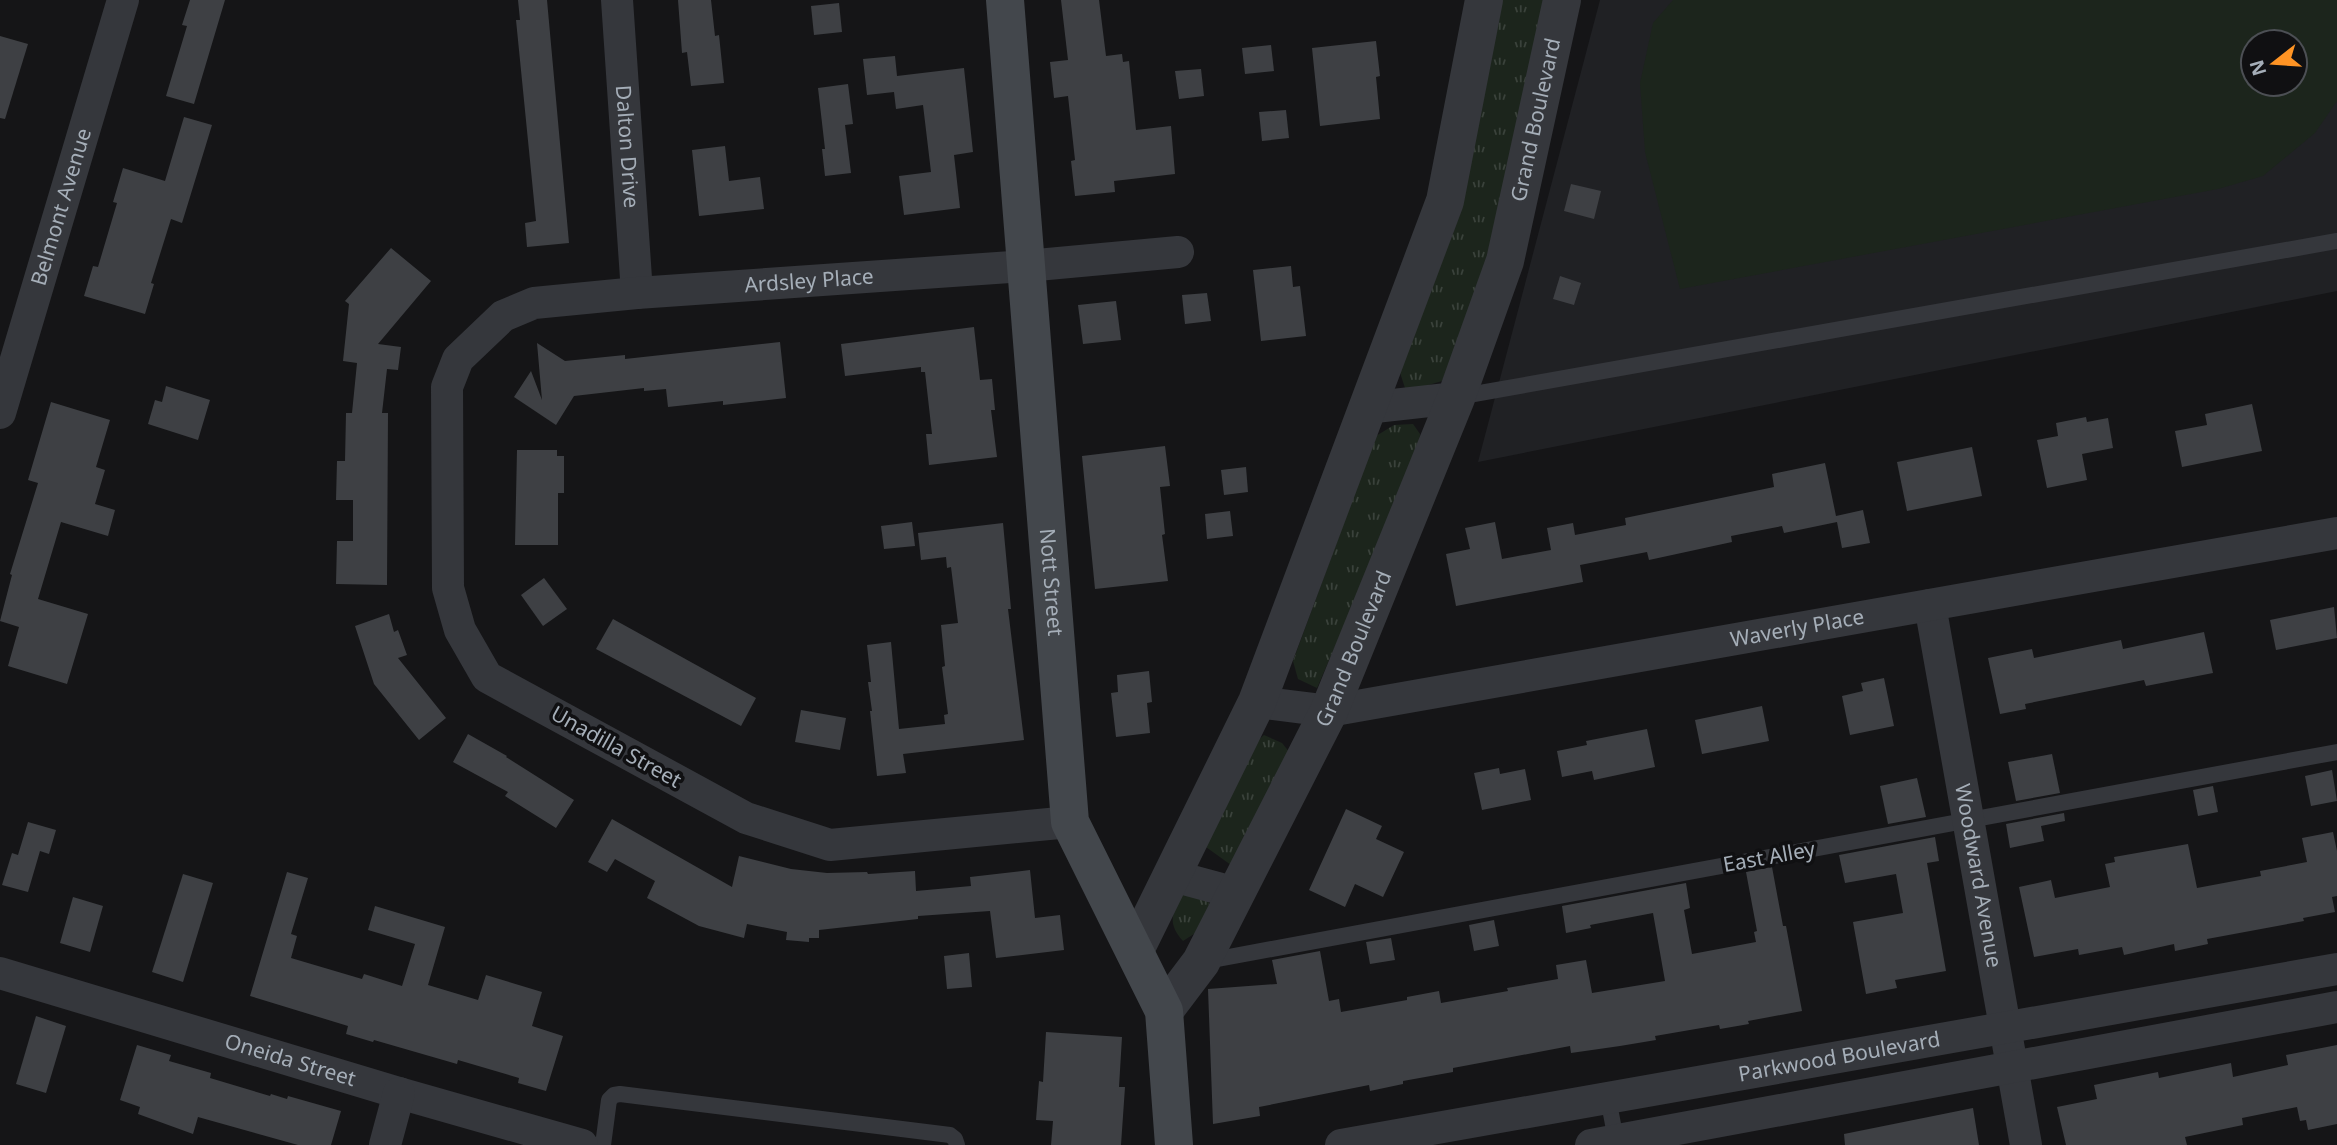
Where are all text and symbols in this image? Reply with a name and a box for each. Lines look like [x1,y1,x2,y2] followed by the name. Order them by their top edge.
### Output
[2239,28,2309,98] north arrow
[1503,35,1566,204] street label: Grand Boulevard
[2243,57,2272,79] text: N
[610,84,646,209] street label: Dalton Drive
[24,124,97,289] street label: Belmont Avenue
[743,262,875,299] street label: Ardsley Place
[1034,527,1070,637] street label: Nott Street
[1308,566,1397,732] street label: Grand Boulevard
[1728,602,1866,653] street label: Waverly Place
[546,699,687,794] street label: Unadilla Street
[1949,781,2009,970] street label: Woodward Avenue
[1721,834,1817,878] street label: East Alley
[1736,1024,1942,1088] street label: Parkwood Boulevard
[222,1026,360,1092] street label: Oneida Street

